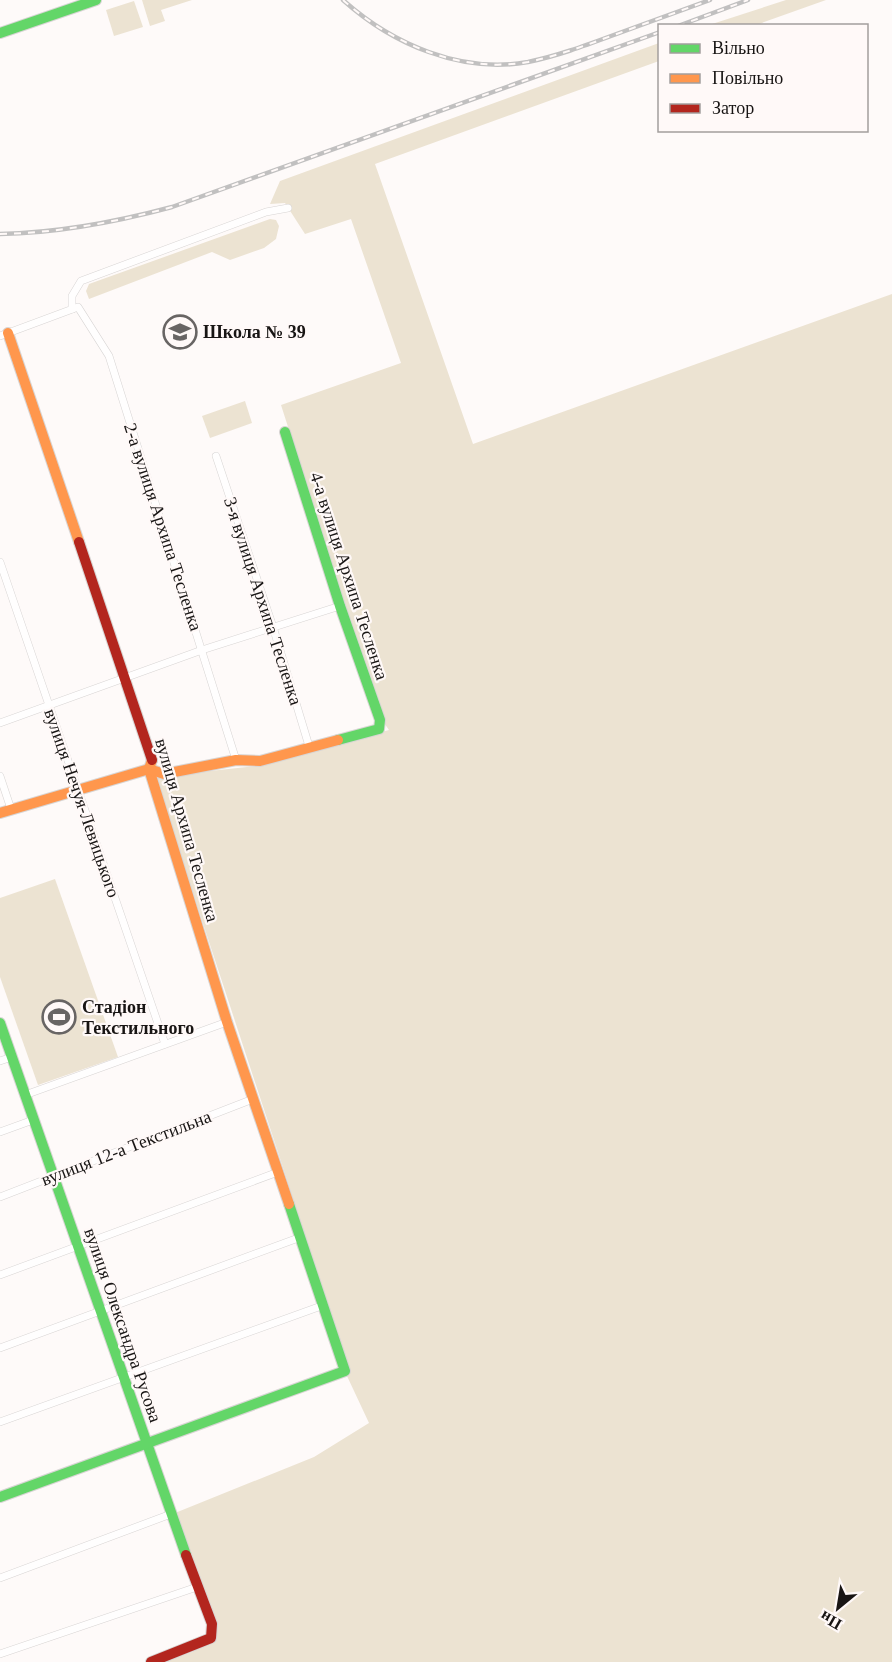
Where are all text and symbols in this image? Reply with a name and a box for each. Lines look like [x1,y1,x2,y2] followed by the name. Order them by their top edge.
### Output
[658,24,868,132] legend
[712,38,765,58] text: Вільно
[712,68,783,88] text: Повільно
[712,98,754,118] text: Затор
[162,314,198,350] school or university icon: Школа № 39
[203,322,306,342] place label: Школа № 39
[120,421,206,633] street label: 2-а вулиця Архипа Тесленка
[306,470,392,682] street label: 4-а вулиця Архипа Тесленка
[220,495,306,708] street label: 3-я вулиця Архипа Тесленка
[40,706,124,900] street label: вулиця Нечуя-Левицького
[151,736,223,924] street label: вулиця Архипа Тесленка
[82,997,194,1038] place label: Стадіон Текстильного
[41,999,77,1035] sports icon: Стадіон Текстильного
[38,1106,214,1190] street label: вулиця 12-а Текстильна
[80,1225,166,1425] street label: вулиця Олександра Русова
[808,1578,868,1638] north arrow
[817,1608,844,1633] text: Пн

